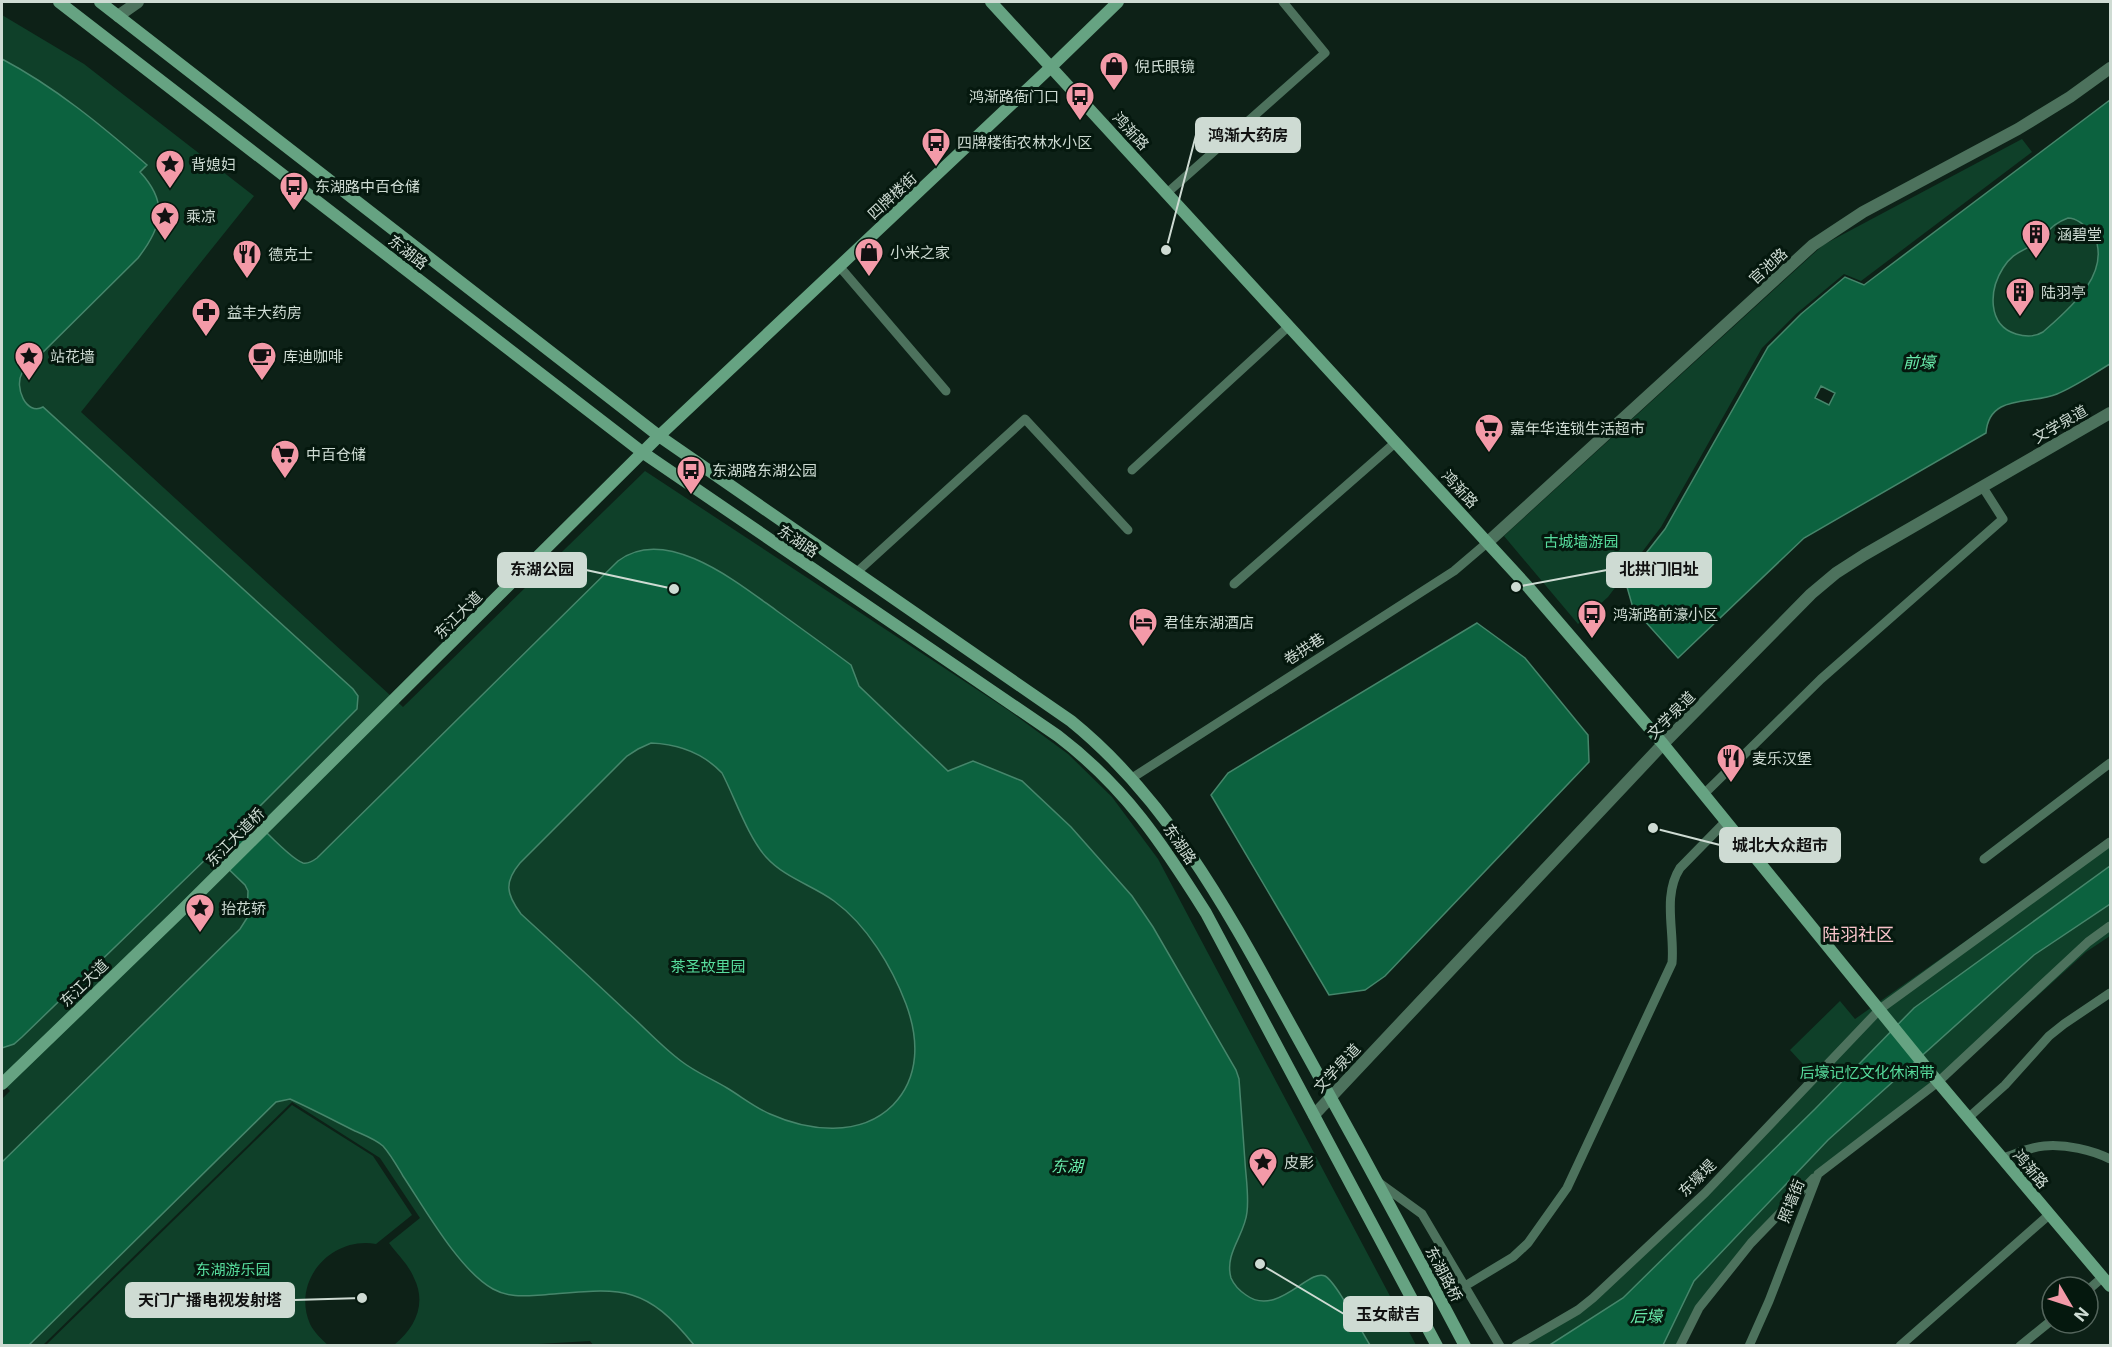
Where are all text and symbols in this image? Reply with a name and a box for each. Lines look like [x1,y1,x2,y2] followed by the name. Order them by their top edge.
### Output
[1098,50,1130,92] shop icon: 倪氏眼镜
[1135,57,1195,76] place label: 倪氏眼镜
[1064,80,1096,122] bus stop icon: 鸿渐路衙门口
[969,87,1059,106] place label: 鸿渐路衙门口
[1109,108,1153,154] street label: 鸿渐路
[1196,118,1300,152] callout: 鸿渐大药房
[1208,125,1288,145] text: 鸿渐大药房
[920,126,952,168] bus stop icon: 四牌楼街农林水小区
[957,133,1092,152] place label: 四牌楼街农林水小区
[154,148,186,190] place icon: 背媳妇
[191,155,236,174] place label: 背媳妇
[864,169,920,223] street label: 四牌楼街
[278,170,310,212] bus stop icon: 东湖路中百仓储
[315,177,420,196] place label: 东湖路中百仓储
[149,200,181,242] place icon: 乘凉
[186,207,216,226] place label: 乘凉
[2020,218,2052,260] building icon: 涵碧堂
[2057,225,2102,244] place label: 涵碧堂
[384,231,432,273] street label: 东湖路
[853,236,885,278] shop icon: 小米之家
[231,238,263,280] restaurant icon: 德克士
[890,243,950,262] place label: 小米之家
[1745,244,1791,288] street label: 官池路
[268,245,313,264] place label: 德克士
[2004,276,2036,318] building icon: 陆羽亭
[2041,283,2086,302] place label: 陆羽亭
[190,296,222,338] pharmacy icon: 益丰大药房
[227,303,302,322] place label: 益丰大药房
[13,340,45,382] place icon: 站花墙
[246,340,278,382] cafe icon: 库迪咖啡
[50,347,95,366] place label: 站花墙
[283,347,343,366] place label: 库迪咖啡
[1903,352,1938,372] water label: 前壕
[2029,401,2091,447] street label: 文学泉道
[1473,412,1505,454] supermarket icon: 嘉年华连锁生活超市
[1510,419,1645,438] place label: 嘉年华连锁生活超市
[269,438,301,480] supermarket icon: 中百仓储
[306,445,366,464] place label: 中百仓储
[675,454,707,496] bus stop icon: 东湖路东湖公园
[712,461,817,480] place label: 东湖路东湖公园
[1438,466,1482,512] street label: 鸿渐路
[774,521,822,561] street label: 东湖路
[1543,532,1619,551] park label: 古城墙游园
[498,553,586,587] callout: 东湖公园
[1607,553,1711,587] callout: 北拱门旧址
[510,559,574,579] text: 东湖公园
[1619,559,1699,579] text: 北拱门旧址
[430,587,486,643] street label: 东江大道
[1576,598,1608,640] bus stop icon: 鸿渐路前濠小区
[1613,605,1718,624] place label: 鸿渐路前濠小区
[1127,606,1159,648] hotel icon: 君佳东湖酒店
[1164,613,1254,632] place label: 君佳东湖酒店
[1280,629,1328,669] street label: 卷拱巷
[1643,687,1699,743] street label: 文学泉道
[1715,742,1747,784] restaurant icon: 麦乐汉堡
[1752,749,1812,768] place label: 麦乐汉堡
[202,804,268,870] street label: 东江大道桥
[1160,820,1200,868] street label: 东湖路
[1720,828,1840,862] callout: 城北大众超市
[1732,835,1828,855] text: 城北大众超市
[184,892,216,934] place icon: 抬花轿
[221,899,266,918] place label: 抬花轿
[1822,924,1894,945] district label: 陆羽社区
[56,955,112,1011] street label: 东江大道
[670,957,746,976] park label: 茶圣故里园
[1310,1040,1364,1096] street label: 文学泉道
[1799,1063,1935,1082] park label: 后壕记忆文化休闲带
[1247,1146,1279,1188] place icon: 皮影
[2009,1146,2053,1192] street label: 鸿渐路
[1284,1153,1314,1172] place label: 皮影
[1674,1155,1720,1201] street label: 东壕堤
[1051,1156,1086,1176] water label: 东湖
[1774,1177,1808,1225] street label: 照墙街
[1422,1243,1466,1305] street label: 东湖路桥
[195,1260,271,1279] park label: 东湖游乐园
[2040,1275,2100,1335] north arrow
[126,1283,294,1317] callout: 天门广播电视发射塔
[138,1290,282,1310] text: 天门广播电视发射塔
[1344,1297,1432,1331] callout: 玉女献吉
[2070,1303,2093,1325] text: N
[1356,1304,1420,1324] text: 玉女献吉
[1630,1306,1665,1326] water label: 后壕

